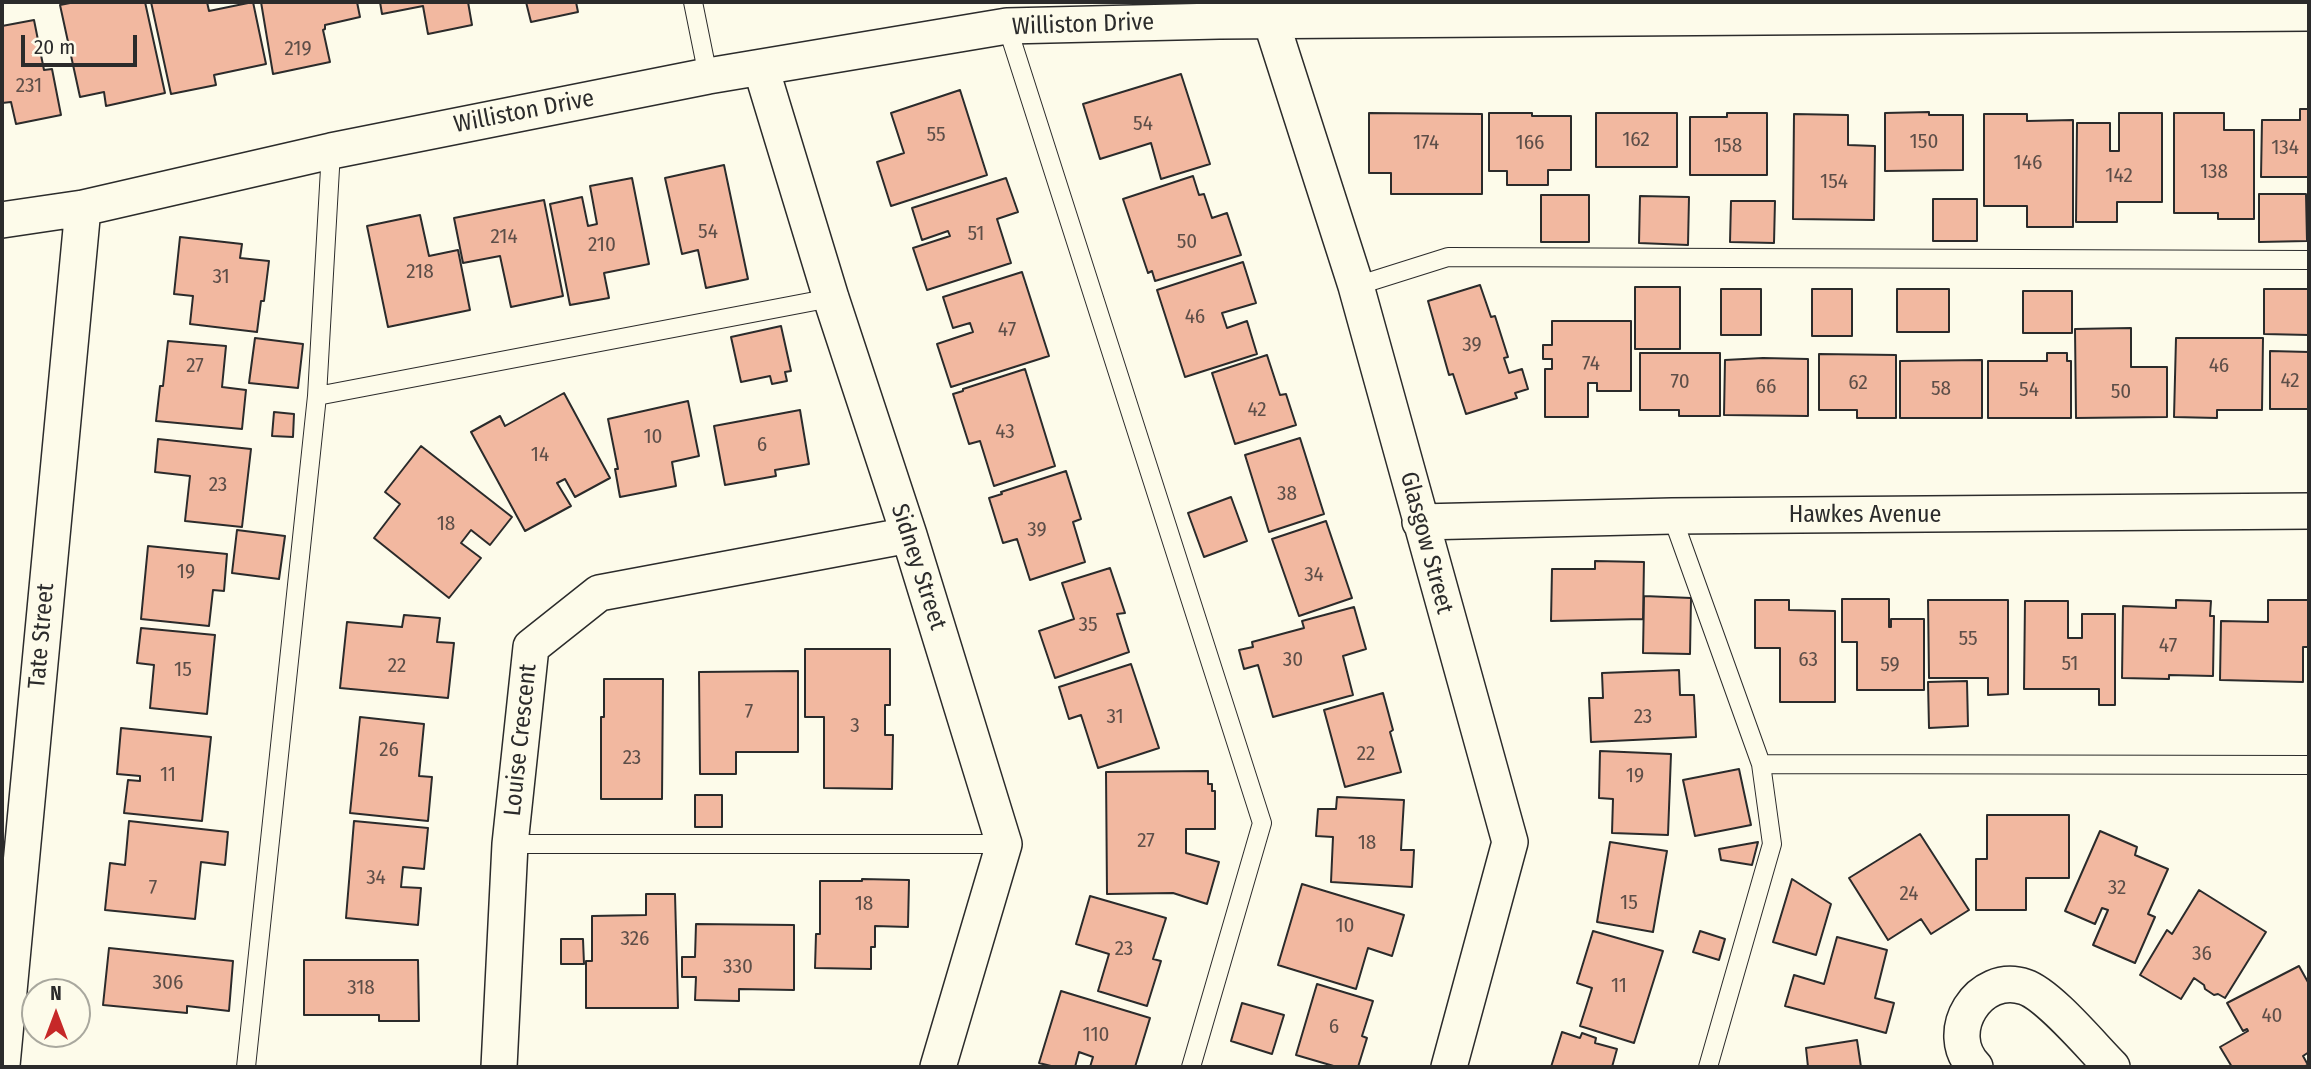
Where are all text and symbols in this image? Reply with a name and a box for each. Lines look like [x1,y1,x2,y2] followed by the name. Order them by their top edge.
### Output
[1011,8,1155,42] street label: Williston Drive
[24,21,140,65] scale bar
[34,34,75,60] text: 20 m
[284,36,312,62] house number: 219
[16,73,42,99] house number: 231
[451,84,597,140] street label: Williston Drive
[1133,111,1153,137] house number: 54
[926,122,946,148] house number: 55
[1622,127,1650,153] house number: 162
[1910,129,1938,155] house number: 150
[1413,130,1439,156] house number: 174
[1515,130,1545,156] house number: 166
[1714,133,1742,159] house number: 158
[2271,135,2299,161] house number: 134
[2014,150,2042,176] house number: 146
[2200,159,2228,185] house number: 138
[2105,163,2133,189] house number: 142
[1820,169,1848,195] house number: 154
[698,219,718,245] house number: 54
[968,221,984,247] house number: 51
[490,224,518,250] house number: 214
[1177,229,1197,255] house number: 50
[588,232,616,258] house number: 210
[406,259,434,285] house number: 218
[212,264,230,290] house number: 31
[1185,304,1205,330] house number: 46
[998,317,1016,343] house number: 47
[1462,332,1482,358] house number: 39
[1582,351,1600,377] house number: 74
[186,353,204,379] house number: 27
[2209,353,2229,379] house number: 46
[2280,368,2300,394] house number: 42
[1670,369,1690,395] house number: 70
[1848,370,1868,396] house number: 62
[1756,374,1776,400] house number: 66
[1931,376,1951,402] house number: 58
[2019,377,2039,403] house number: 54
[2111,379,2131,405] house number: 50
[1247,397,1267,423] house number: 42
[995,419,1015,445] house number: 43
[643,424,663,450] house number: 10
[757,432,767,458] house number: 6
[531,442,549,468] house number: 14
[1393,469,1459,617] street label: Glasgow Street
[209,472,227,498] house number: 23
[1277,481,1297,507] house number: 38
[884,500,952,634] street label: Sidney Street
[1789,501,1941,529] street label: Hawkes Avenue
[437,511,455,537] house number: 18
[1027,517,1047,543] house number: 39
[177,559,195,585] house number: 19
[1304,562,1324,588] house number: 34
[23,582,61,690] street label: Tate Street
[1078,612,1098,638] house number: 35
[1958,626,1978,652] house number: 55
[2159,633,2177,659] house number: 47
[1283,647,1303,673] house number: 30
[1798,647,1818,673] house number: 63
[2062,651,2078,677] house number: 51
[1880,652,1900,678] house number: 59
[388,653,406,679] house number: 22
[174,657,192,683] house number: 15
[499,662,543,818] street label: Louise Crescent
[745,699,753,725] house number: 7
[1106,704,1124,730] house number: 31
[1634,704,1652,730] house number: 23
[850,713,860,739] house number: 3
[379,737,399,763] house number: 26
[1357,741,1375,767] house number: 22
[623,745,641,771] house number: 23
[160,762,176,788] house number: 11
[1626,763,1644,789] house number: 19
[1137,828,1155,854] house number: 27
[1358,830,1376,856] house number: 18
[366,865,386,891] house number: 34
[149,875,157,901] house number: 7
[2108,875,2126,901] house number: 32
[1899,881,1919,907] house number: 24
[1620,890,1638,916] house number: 15
[855,891,873,917] house number: 18
[1335,913,1355,939] house number: 10
[621,926,649,952] house number: 326
[1115,936,1133,962] house number: 23
[2192,941,2212,967] house number: 36
[723,954,753,980] house number: 330
[153,970,183,996] house number: 306
[1611,973,1627,999] house number: 11
[347,975,375,1001] house number: 318
[21,978,91,1048] north arrow
[50,982,62,1005] text: N
[2261,1003,2283,1029] house number: 40
[1329,1014,1339,1040] house number: 6
[1082,1022,1110,1048] house number: 110

